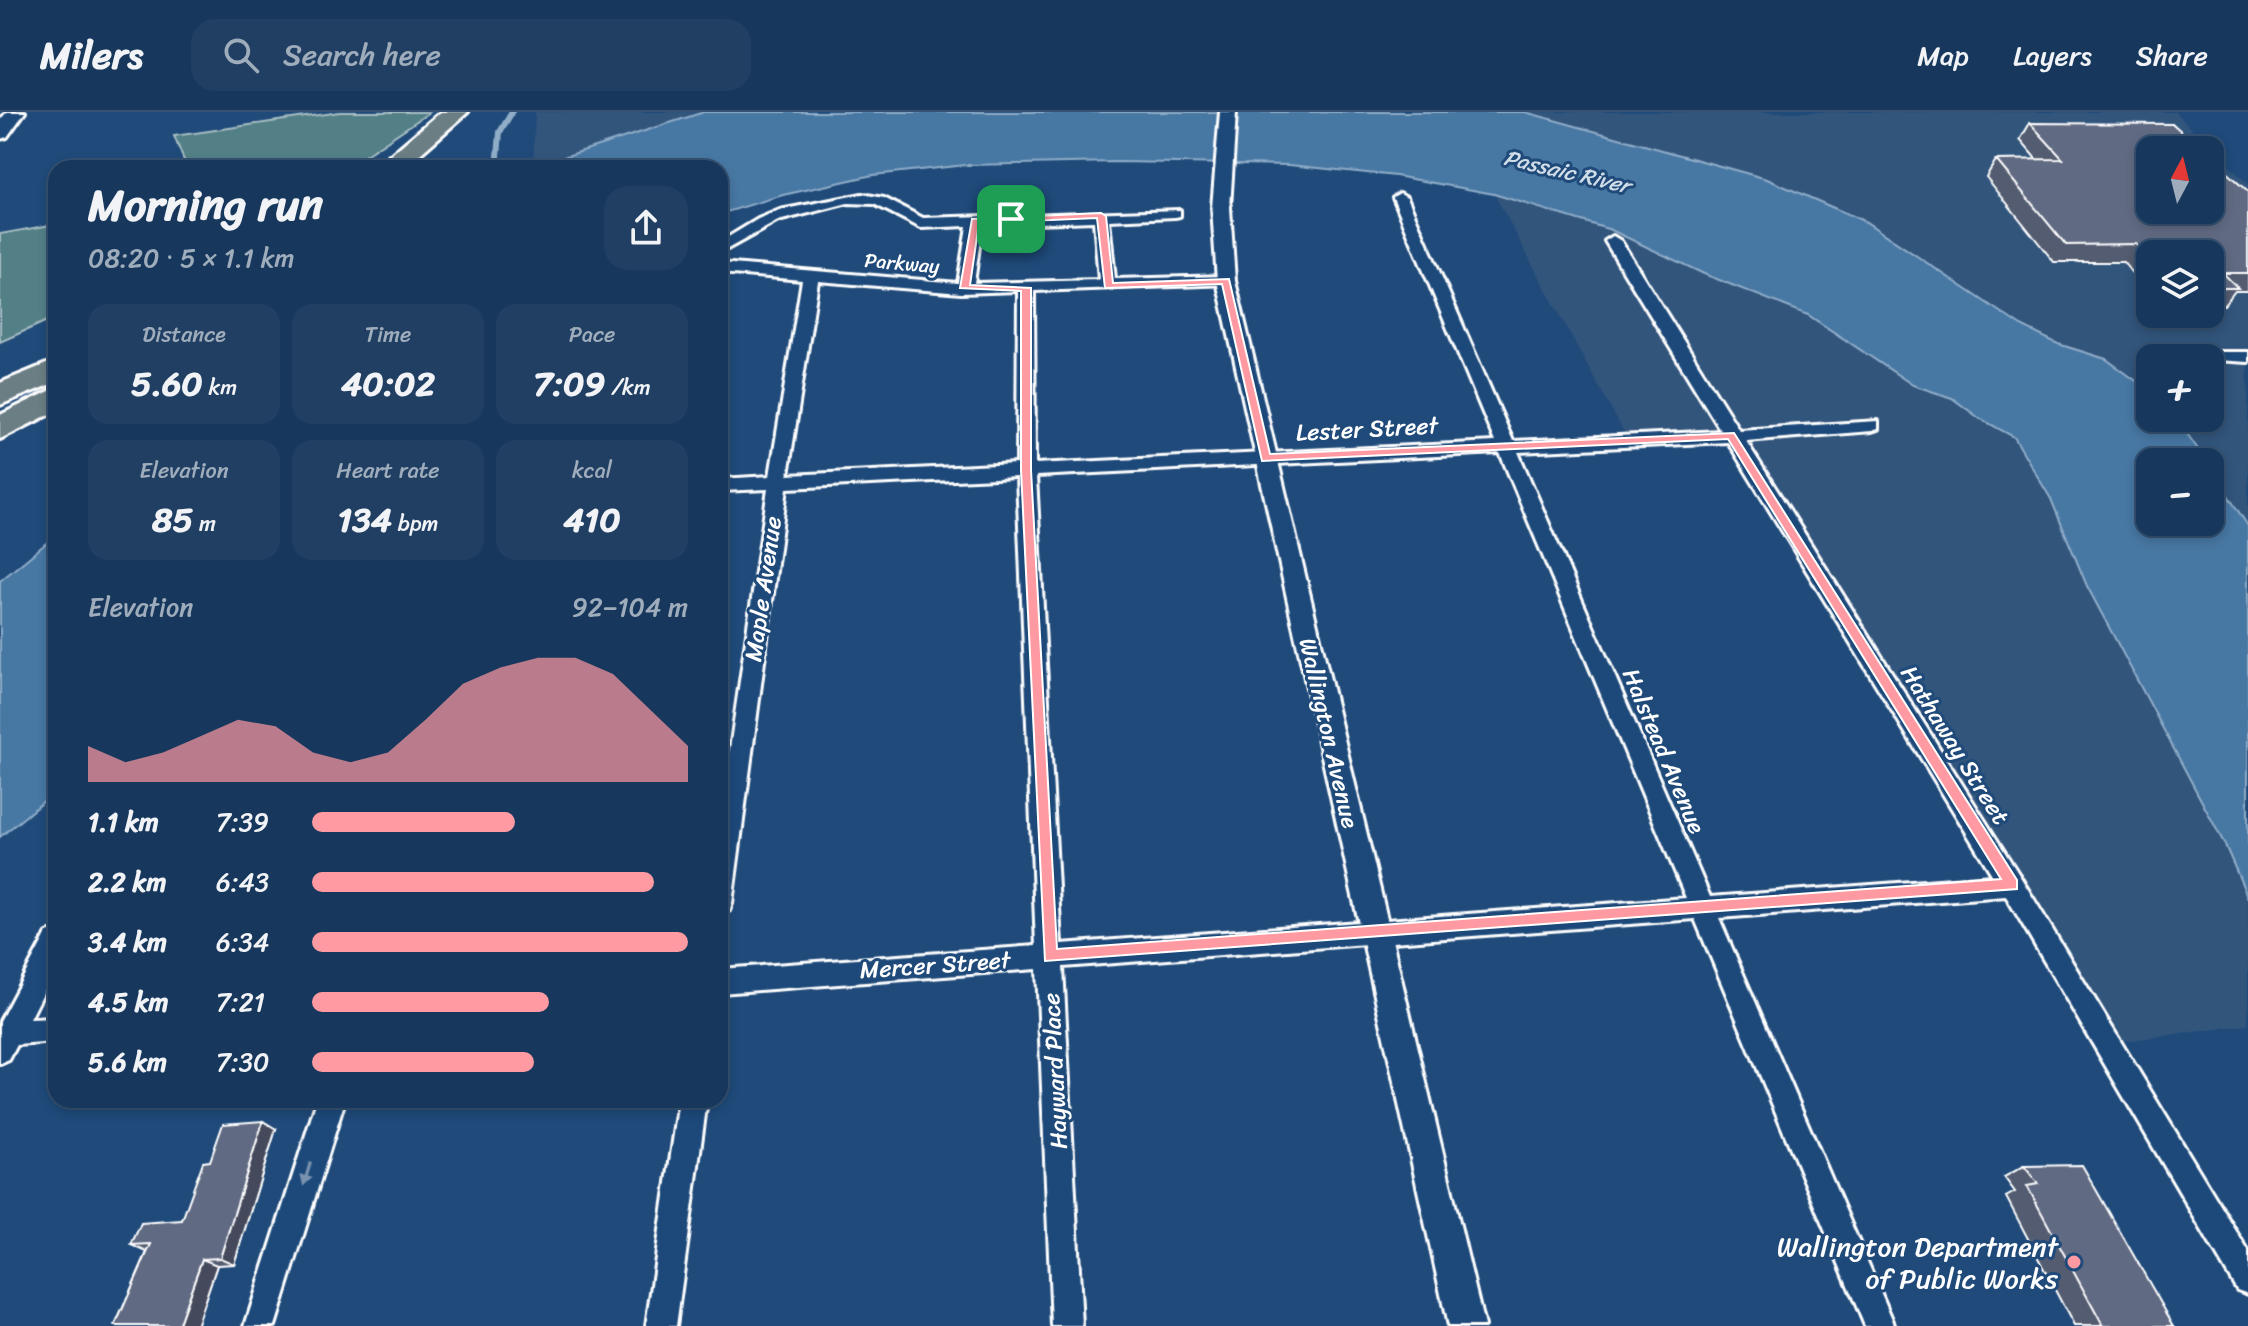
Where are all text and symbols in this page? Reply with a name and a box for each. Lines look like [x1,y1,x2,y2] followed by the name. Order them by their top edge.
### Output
[191,19,751,91] search box
[40,22,143,89] text: Milers
[283,28,441,82] text: Search here
[1917,31,1969,80] text: Map
[2013,31,2092,80] text: Layers
[2136,31,2208,80] text: Share
[219,33,263,77] icon: search
[2136,136,2224,224] north arrow
[2136,136,2224,536] map controls
[1500,138,1638,206] water label: Passaic River
[88,166,323,244] text: Morning run
[977,185,1045,253] pin
[604,186,688,270] button: share
[989,197,1033,241] icon: arrive
[88,235,294,281] text: 08:20 · 5 × 1.1 km
[2136,240,2224,328] button: layers
[863,243,942,284] street label: Parkway
[142,315,226,354] text: Distance
[365,315,411,354] text: Time
[569,315,615,354] text: Pace
[2136,344,2224,432] button: +
[131,354,203,414] text: 5.60
[341,354,435,414] text: 40:02
[533,354,605,414] text: 7:09
[203,368,237,407] text: km
[605,368,651,407] text: /km
[1295,404,1440,454] street label: Lester Street
[2136,448,2224,536] button: −
[139,451,229,490] text: Elevation
[336,451,440,490] text: Heart rate
[572,451,612,490] text: kcal
[152,490,193,550] text: 85
[338,490,392,550] text: 134
[563,490,621,550] text: 410
[193,504,216,543] text: m
[392,504,438,543] text: bpm
[732,514,794,664] street label: Maple Avenue
[88,584,193,630] text: Elevation
[572,584,688,630] text: 92–104 m
[1287,634,1371,833] street label: Wallington Avenue
[1889,657,2021,833] street label: Hathaway Street
[1610,662,1718,841] street label: Halstead Avenue
[88,799,159,845] text: 1.1 km
[216,799,269,845] text: 7:39
[88,859,166,905] text: 2.2 km
[216,859,269,905] text: 6:43
[88,919,167,965] text: 3.4 km
[216,919,269,965] text: 6:34
[858,939,1013,991] street label: Mercer Street
[88,979,169,1025] text: 4.5 km
[216,979,265,1025] text: 7:21
[1030,992,1080,1150] street label: Hayward Place
[88,1039,167,1085] text: 5.6 km
[216,1039,269,1085] text: 7:30
[301,1163,313,1187] one-way arrow
[1777,1222,2060,1303] place label: Wallington Department of Public Works
[2065,1253,2083,1271] marker: Wallington Department of Public Works

